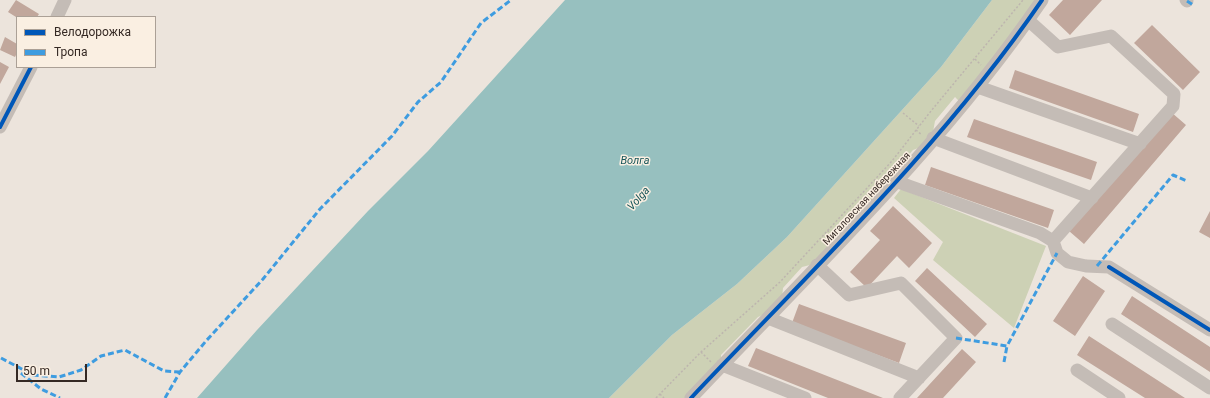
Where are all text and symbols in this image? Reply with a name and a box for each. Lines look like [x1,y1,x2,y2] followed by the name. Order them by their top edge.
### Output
[16,16,156,68] legend
[54,25,131,39] text: Велодорожка
[54,45,88,59] text: Тропа
[821,150,913,248] street label: Мигаловская набережная
[620,154,650,168] water label: Волга
[625,185,653,213] water label: Volga
[18,356,89,382] scale bar
[23,364,50,378] text: 50 m

